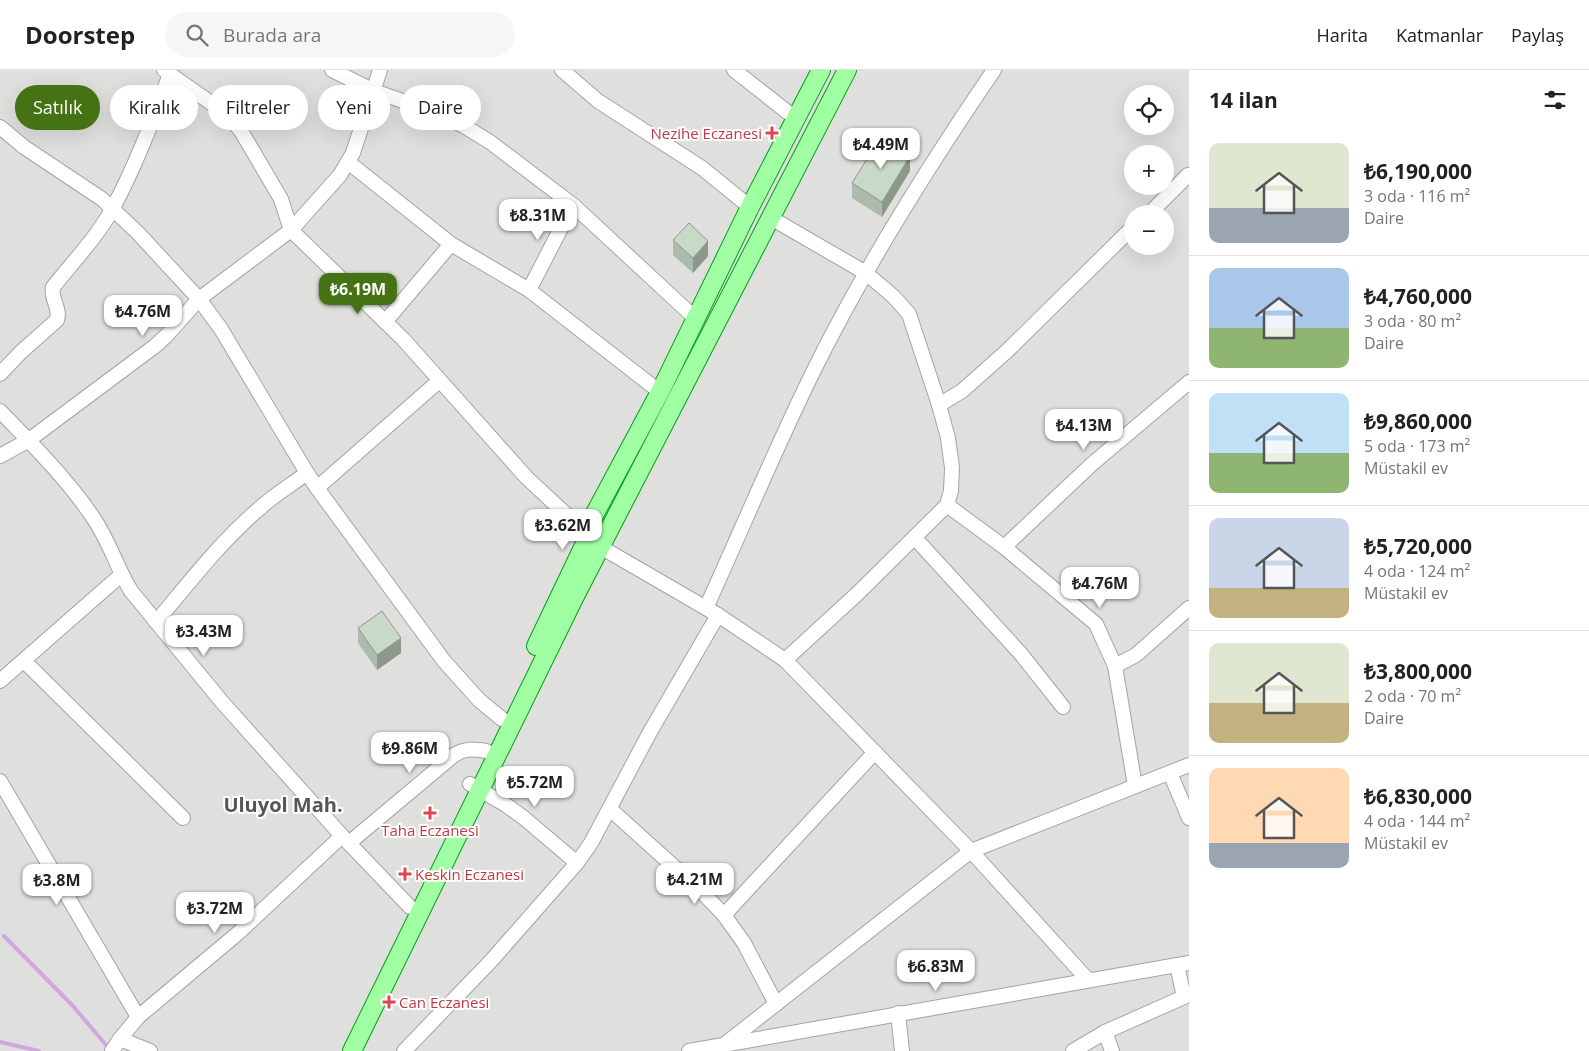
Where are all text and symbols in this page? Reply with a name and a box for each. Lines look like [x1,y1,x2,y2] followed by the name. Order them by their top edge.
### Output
[165,12,515,57] search box
[25,18,135,51] text: Doorstep
[183,21,211,49] icon: search
[223,22,321,48] text: Burada ara
[1316,23,1368,47] text: Harita
[1396,23,1483,47] text: Katmanlar
[1511,23,1564,47] text: Paylaş
[15,85,100,130] chip: Satılık
[110,85,198,130] chip: Kiralık
[208,85,308,130] chip: Filtreler
[318,85,390,130] chip: Yeni
[400,85,481,130] chip: Daire
[1124,85,1174,255] map controls
[1124,85,1174,135] button: locate
[1209,86,1278,114] text: 14 ilan
[1541,86,1569,114] icon: filters
[651,123,762,143] place label: Nezihe Eczanesi
[766,127,778,139] marker: Nezihe Eczanesi
[840,128,922,170] pin: ₺4.49M
[853,133,909,155] text: ₺4.49M
[1124,145,1174,195] button: +
[1364,157,1472,185] text: ₺6,190,000
[1249,163,1309,223] icon: home
[1364,185,1470,207] text: 3 oda · 116 m²
[497,198,579,241] pin: ₺8.31M
[510,204,566,226] text: ₺8.31M
[1124,205,1174,255] button: −
[1364,207,1404,229] text: Daire
[317,272,399,315] pin: ₺6.19M
[330,278,386,300] text: ₺6.19M
[1364,282,1472,310] text: ₺4,760,000
[1249,288,1309,348] icon: home
[102,294,184,337] pin: ₺4.76M
[115,300,171,322] text: ₺4.76M
[1364,310,1461,332] text: 3 oda · 80 m²
[1364,332,1404,354] text: Daire
[1364,407,1472,435] text: ₺9,860,000
[1043,408,1125,451] pin: ₺4.13M
[1249,413,1309,473] icon: home
[1056,414,1112,436] text: ₺4.13M
[1364,435,1470,457] text: 5 oda · 173 m²
[1364,457,1448,479] text: Müstakil ev
[522,508,604,551] pin: ₺3.62M
[535,514,591,536] text: ₺3.62M
[1364,532,1472,560] text: ₺5,720,000
[1249,538,1309,598] icon: home
[1364,560,1470,582] text: 4 oda · 124 m²
[1059,566,1141,609] pin: ₺4.76M
[1072,572,1128,594] text: ₺4.76M
[1364,582,1448,604] text: Müstakil ev
[163,614,245,657] pin: ₺3.43M
[176,620,232,642] text: ₺3.43M
[1364,657,1472,685] text: ₺3,800,000
[1249,663,1309,723] icon: home
[1364,685,1461,707] text: 2 oda · 70 m²
[1364,707,1404,729] text: Daire
[369,732,451,774] pin: ₺9.86M
[382,737,438,759] text: ₺9.86M
[494,766,576,808] pin: ₺5.72M
[507,771,563,793] text: ₺5.72M
[1364,782,1472,810] text: ₺6,830,000
[1249,788,1309,848] icon: home
[223,791,343,818] district label: Uluyol Mah.
[424,807,436,819] marker: Taha Eczanesi
[1364,810,1470,832] text: 4 oda · 144 m²
[381,820,479,840] place label: Taha Eczanesi
[1364,832,1448,854] text: Müstakil ev
[654,862,736,905] pin: ₺4.21M
[22,864,92,906] pin: ₺3.8M
[415,864,524,884] place label: Keskin Eczanesi
[399,868,411,880] marker: Keskin Eczanesi
[667,868,723,890] text: ₺4.21M
[33,869,81,891] text: ₺3.8M
[174,892,256,934] pin: ₺3.72M
[187,897,243,919] text: ₺3.72M
[895,950,977,992] pin: ₺6.83M
[908,955,964,977] text: ₺6.83M
[399,992,489,1012] place label: Can Eczanesi
[383,996,395,1008] marker: Can Eczanesi

